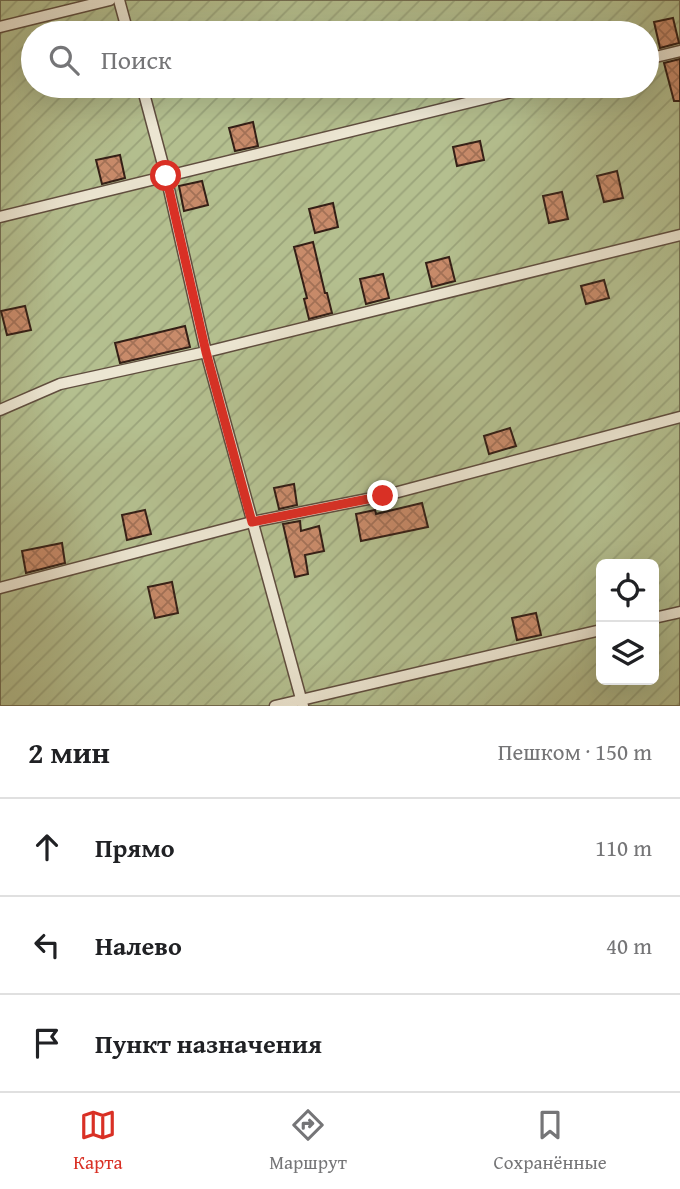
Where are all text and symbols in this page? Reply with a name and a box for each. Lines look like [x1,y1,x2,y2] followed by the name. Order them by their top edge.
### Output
[21,21,659,98] search box
[101,40,172,79] text: Поиск
[45,41,83,79] icon: search
[150,160,181,191] route start
[367,480,398,511] route end
[596,559,659,685] map controls
[596,559,659,622] button: locate
[596,622,659,685] button: layers
[28,730,110,774] text: 2 мин
[498,735,652,768] text: Пешком · 150 m
[28,828,66,866] icon: ahead
[95,828,175,867] text: Прямо
[595,831,652,864] text: 110 m
[28,926,66,964] icon: left
[95,926,182,965] text: Налево
[606,929,652,962] text: 40 m
[28,1024,66,1062] icon: arrive
[95,1024,322,1063] text: Пункт назначения
[73,1106,123,1176] tab: Карта
[269,1106,347,1176] tab: Маршрут
[493,1106,607,1176] tab: Сохранённые

